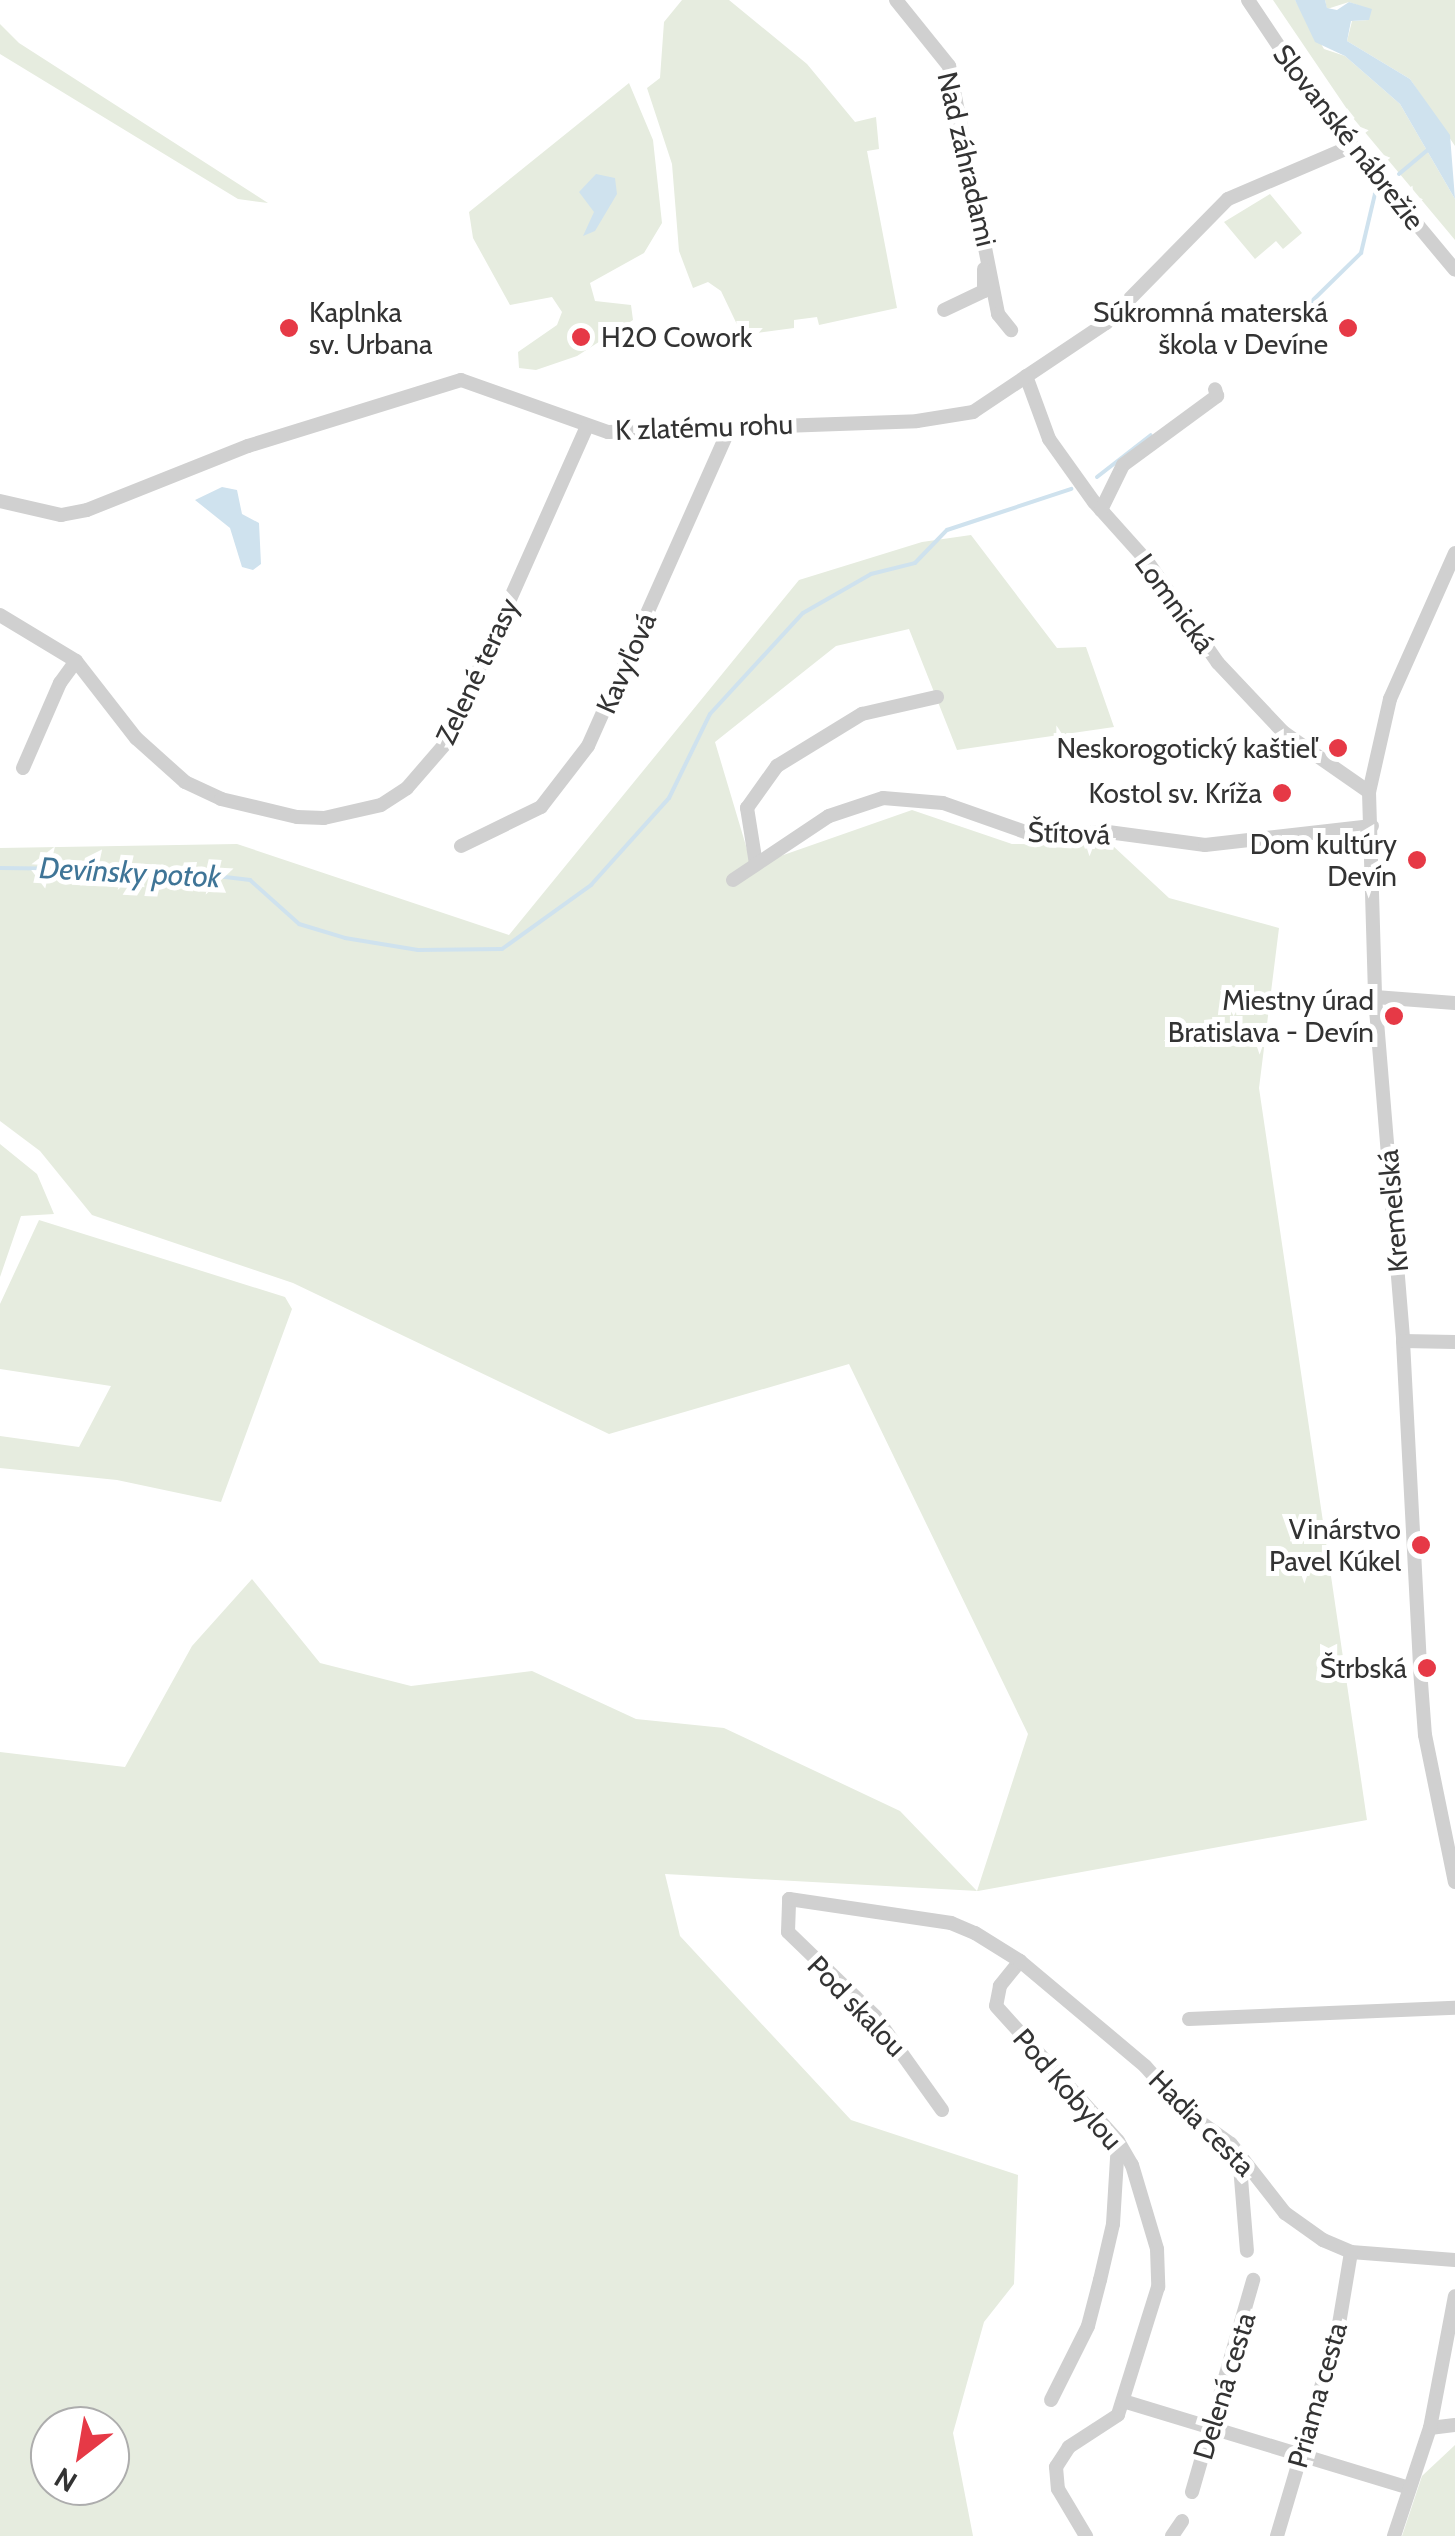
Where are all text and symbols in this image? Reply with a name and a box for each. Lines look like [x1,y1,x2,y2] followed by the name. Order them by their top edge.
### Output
[1266,38,1432,236] street label: Slovanské nábrežie
[931,68,1003,250] street label: Nad záhradami
[309,295,432,361] place label: Kaplnka sv. Urbana
[1093,295,1328,361] place label: Súkromná materská škola v Devíne
[278,317,300,339] marker: Kaplnka sv. Urbana
[1337,317,1359,339] marker: Súkromná materská škola v Devíne
[601,320,752,354] place label: H2O Cowork
[570,326,592,348] marker: H2O Cowork
[614,407,794,447] street label: K zlatému rohu
[1128,547,1222,659] street label: Lomnická
[428,593,526,749] street label: Zelené terasy
[589,607,663,719] street label: Kavyľová
[1056,731,1318,765] place label: Neskorogotický kaštieľ
[1327,737,1349,759] marker: Neskorogotický kaštieľ
[1089,776,1262,810] place label: Kostol sv. Kríža
[1271,782,1293,804] marker: Kostol sv. Kríža
[1027,815,1111,851] street label: Štítová
[1250,827,1397,893] place label: Dom kultúry Devín
[1406,849,1428,871] marker: Dom kultúry Devín
[38,850,222,896] water label: Devínsky potok
[1168,983,1374,1049] place label: Miestny úrad Bratislava - Devín
[1383,1005,1405,1027] marker: Miestny úrad Bratislava - Devín
[1371,1148,1415,1274] street label: Kremeľská
[1269,1512,1401,1578] place label: Vinárstvo Pavel Kúkel
[1410,1534,1432,1556] marker: Vinárstvo Pavel Kúkel
[1320,1651,1407,1685] place label: Štrbská
[1416,1657,1438,1679] marker: Štrbská
[801,1949,913,2063] street label: Pod skalou
[1006,2022,1130,2156] street label: Pod Kobylou
[1142,2063,1262,2183] street label: Hadia cesta
[1186,2308,1262,2464] street label: Delená cesta
[1280,2318,1354,2472] street label: Priama cesta
[30,2406,130,2506] north arrow
[48,2460,83,2500] text: N

